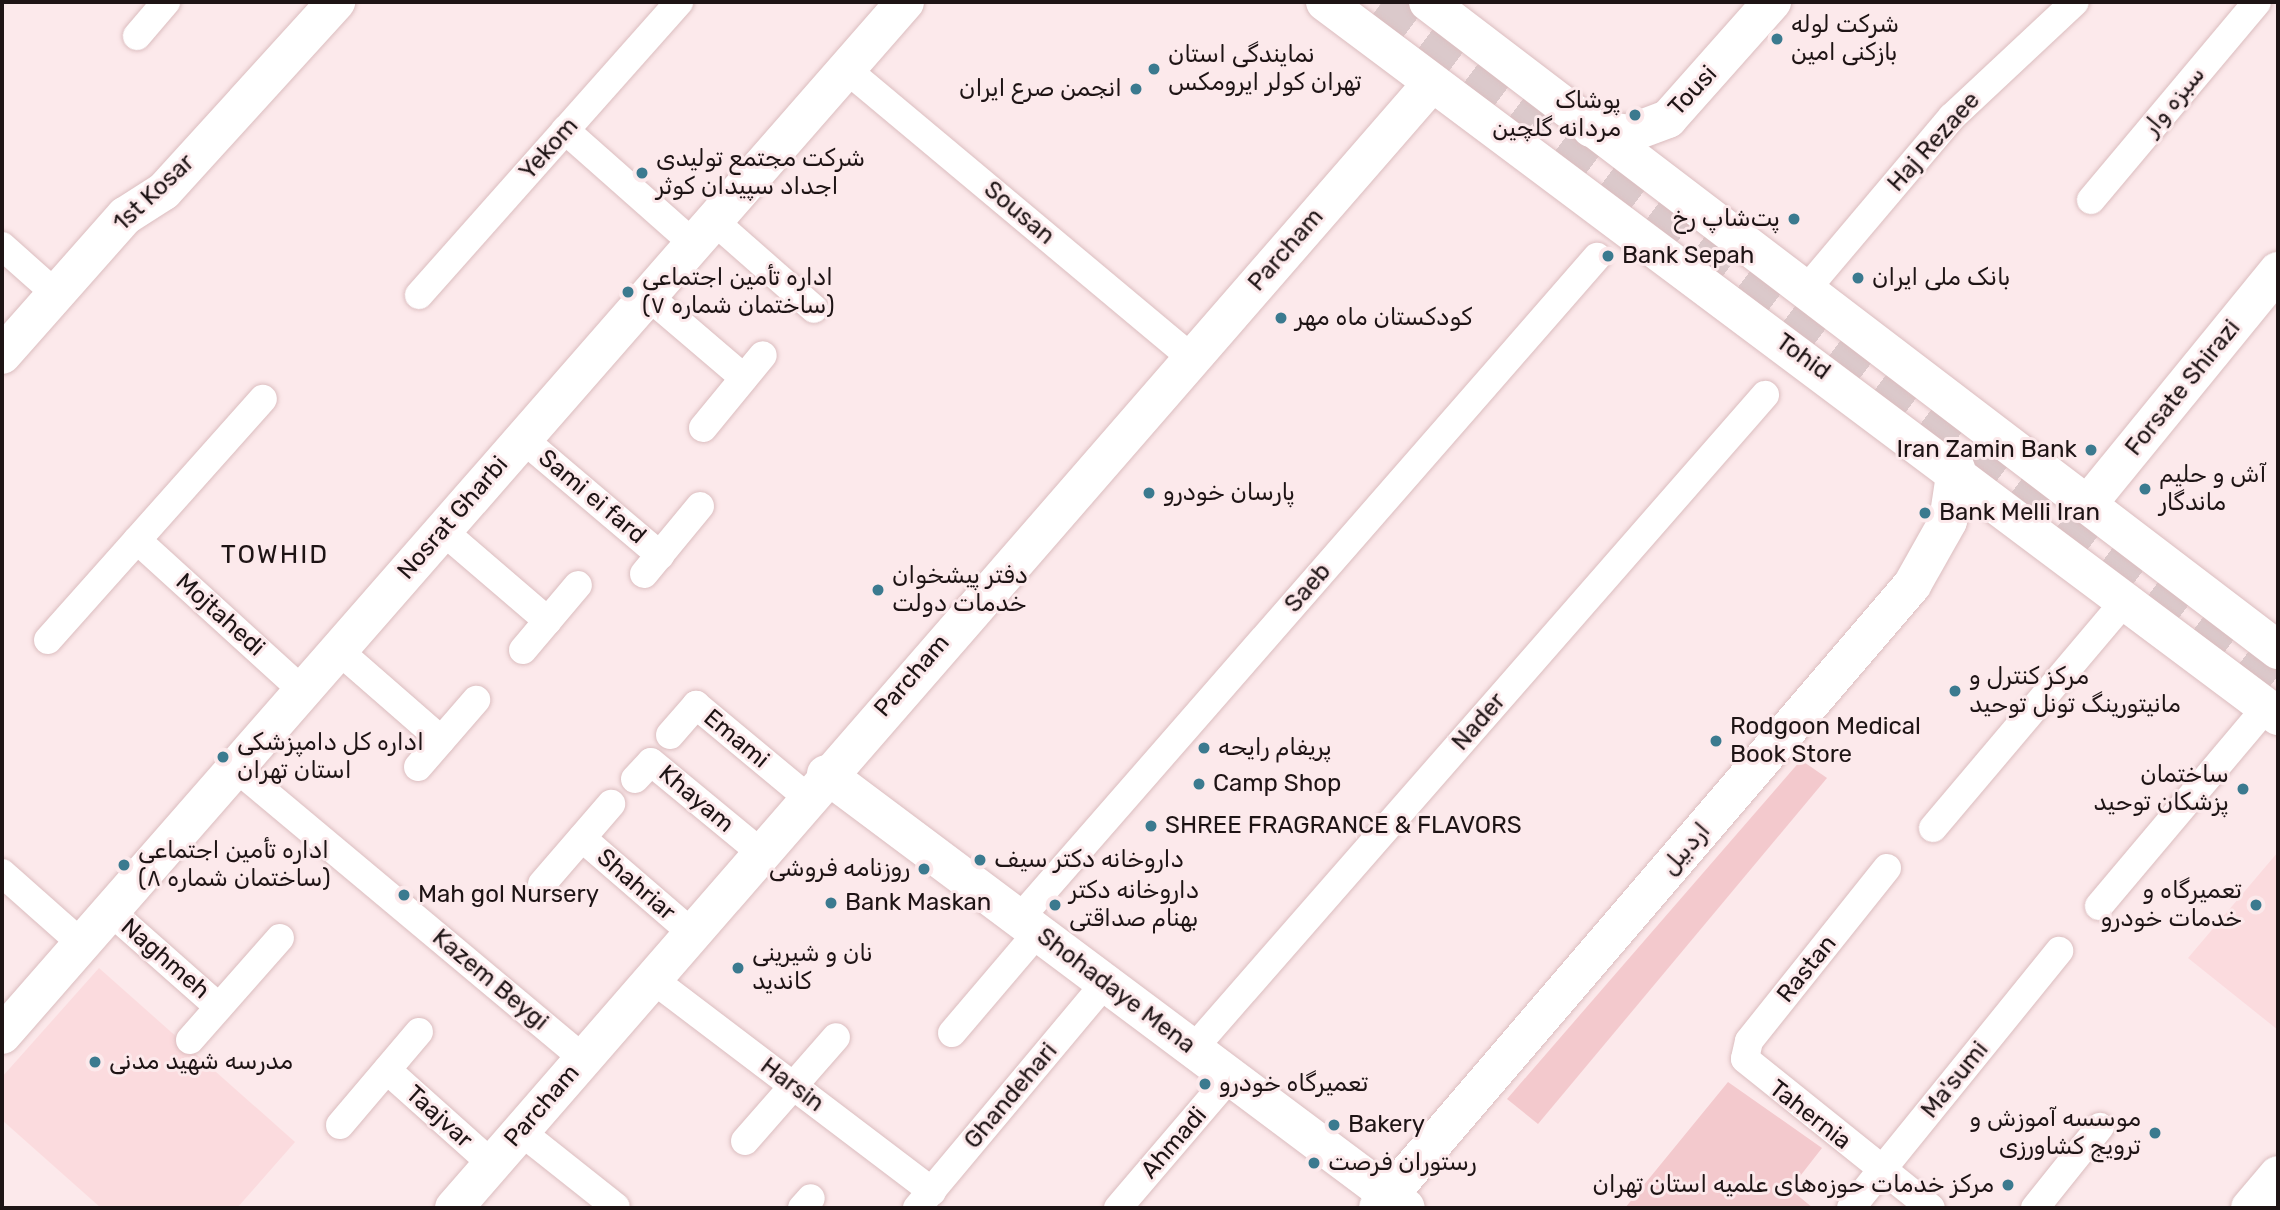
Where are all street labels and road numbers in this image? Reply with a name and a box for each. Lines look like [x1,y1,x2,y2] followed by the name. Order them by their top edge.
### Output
[1663,60,1723,122] street label: Tousi
[2137,61,2211,141] street label: سبزه‌ وار
[1882,86,1986,198] street label: Haj Rezaee
[514,112,584,186] street label: Yekom
[108,148,200,238] street label: 1st Kosar
[978,175,1060,251] street label: Sousan
[1242,203,1330,297] street label: Parcham
[2119,314,2247,462] street label: Forsate Shirazi
[1770,328,1836,386] street label: Tohid
[532,444,652,550] street label: Sami ei fard
[392,451,514,585] street label: Nosrat Gharbi
[1279,557,1337,619] street label: Saeb
[170,568,270,662] street label: Mojtahedi
[868,629,956,723] street label: Parcham
[1446,687,1512,757] street label: Nader
[698,703,774,775] street label: Emami
[653,759,739,839] street label: Khayam
[1655,817,1717,881] street label: اردبیل
[591,843,681,927] street label: Shahriar
[115,913,215,1005] street label: Naghmeh
[1031,922,1201,1060] street label: Shohadaye Mena
[426,923,554,1037] street label: Kazem Beygi
[1771,929,1843,1009] street label: Rastan
[1915,1036,1995,1124] street label: Ma'sumi
[958,1037,1064,1155] street label: Ghandehari
[755,1052,829,1118] street label: Harsin
[498,1059,586,1153] street label: Parcham
[1763,1074,1857,1156] street label: Tahernia
[400,1080,478,1154] street label: Taajvar
[1135,1101,1213,1185] street label: Ahmadi

